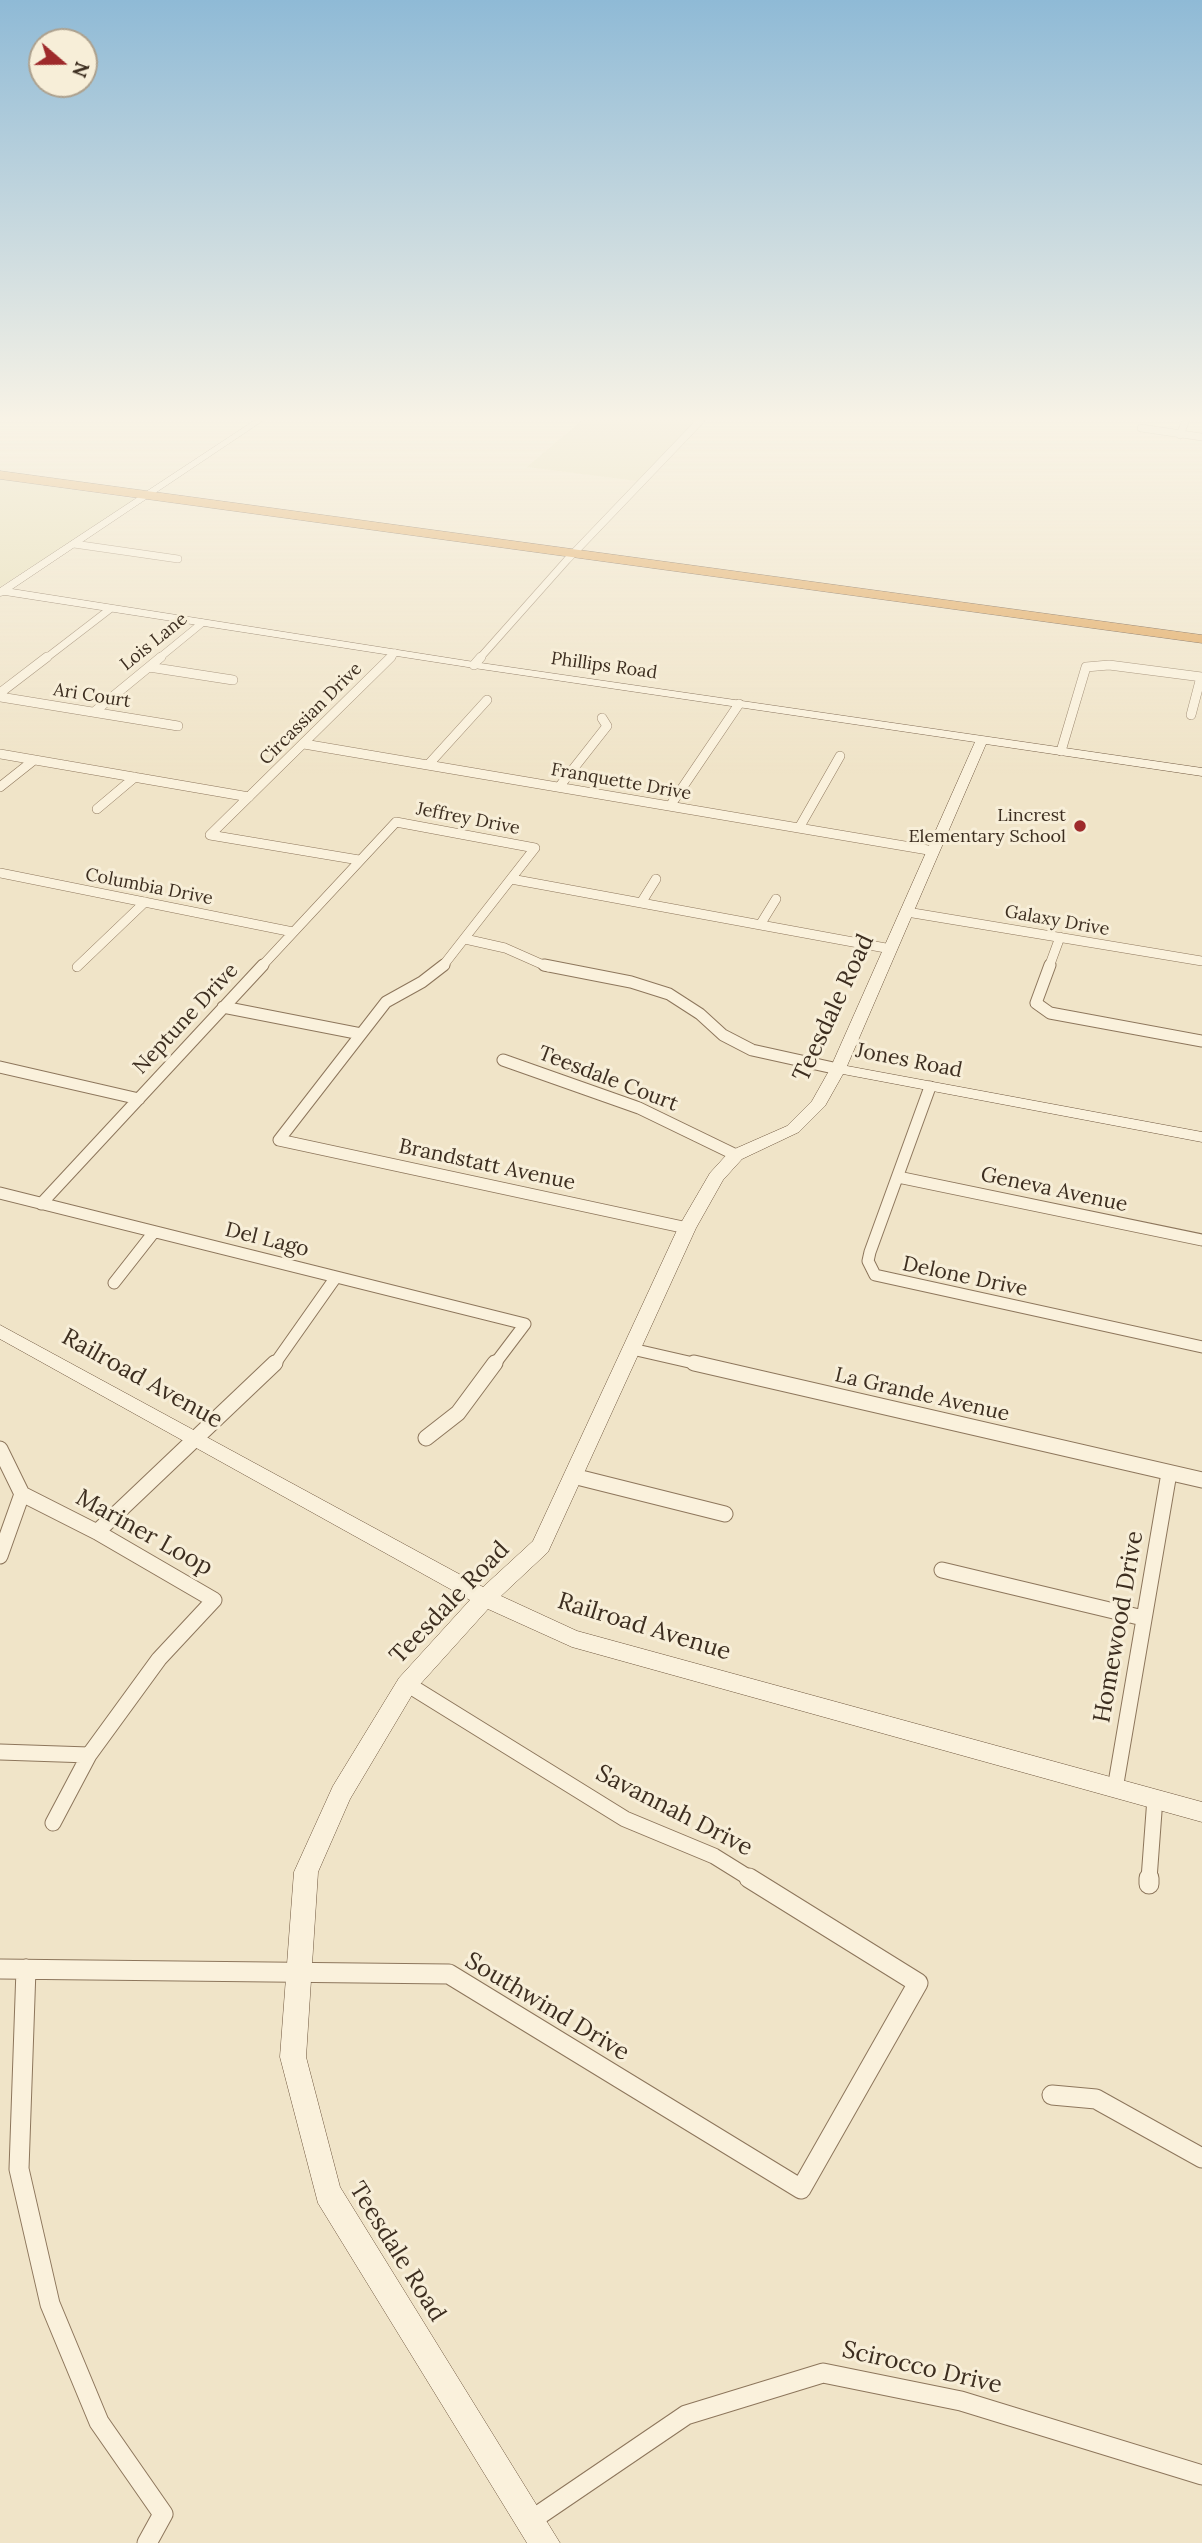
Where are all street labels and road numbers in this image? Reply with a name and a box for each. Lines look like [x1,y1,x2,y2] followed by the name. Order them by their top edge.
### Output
[116,608,192,676] street label: Lois Lane
[549,648,659,684] street label: Phillips Road
[255,658,367,770] street label: Circassian Drive
[52,679,132,713] street label: Ari Court
[549,759,693,805] street label: Franquette Drive
[414,798,522,840] street label: Jeffrey Drive
[83,864,215,910] street label: Columbia Drive
[1003,901,1111,941] street label: Galaxy Drive
[787,930,881,1086] street label: Teesdale Road
[128,958,244,1080] street label: Neptune Drive
[854,1038,964,1084] street label: Jones Road
[535,1041,681,1117] street label: Teesdale Court
[396,1134,578,1196] street label: Brandstatt Avenue
[978,1162,1130,1218] street label: Geneva Avenue
[222,1217,312,1263] street label: Del Lago
[900,1251,1030,1303] street label: Delone Drive
[57,1323,227,1435] street label: Railroad Avenue
[832,1363,1012,1427] street label: La Grande Avenue
[70,1484,218,1582] street label: Mariner Loop
[1088,1529,1150,1725] street label: Homewood Drive
[384,1536,516,1670] street label: Teesdale Road
[554,1587,734,1667] street label: Railroad Avenue
[591,1759,757,1863] street label: Savannah Drive
[460,1947,634,2067] street label: Southwind Drive
[343,2177,451,2327] street label: Teesdale Road
[839,2336,1005,2400] street label: Scirocco Drive

